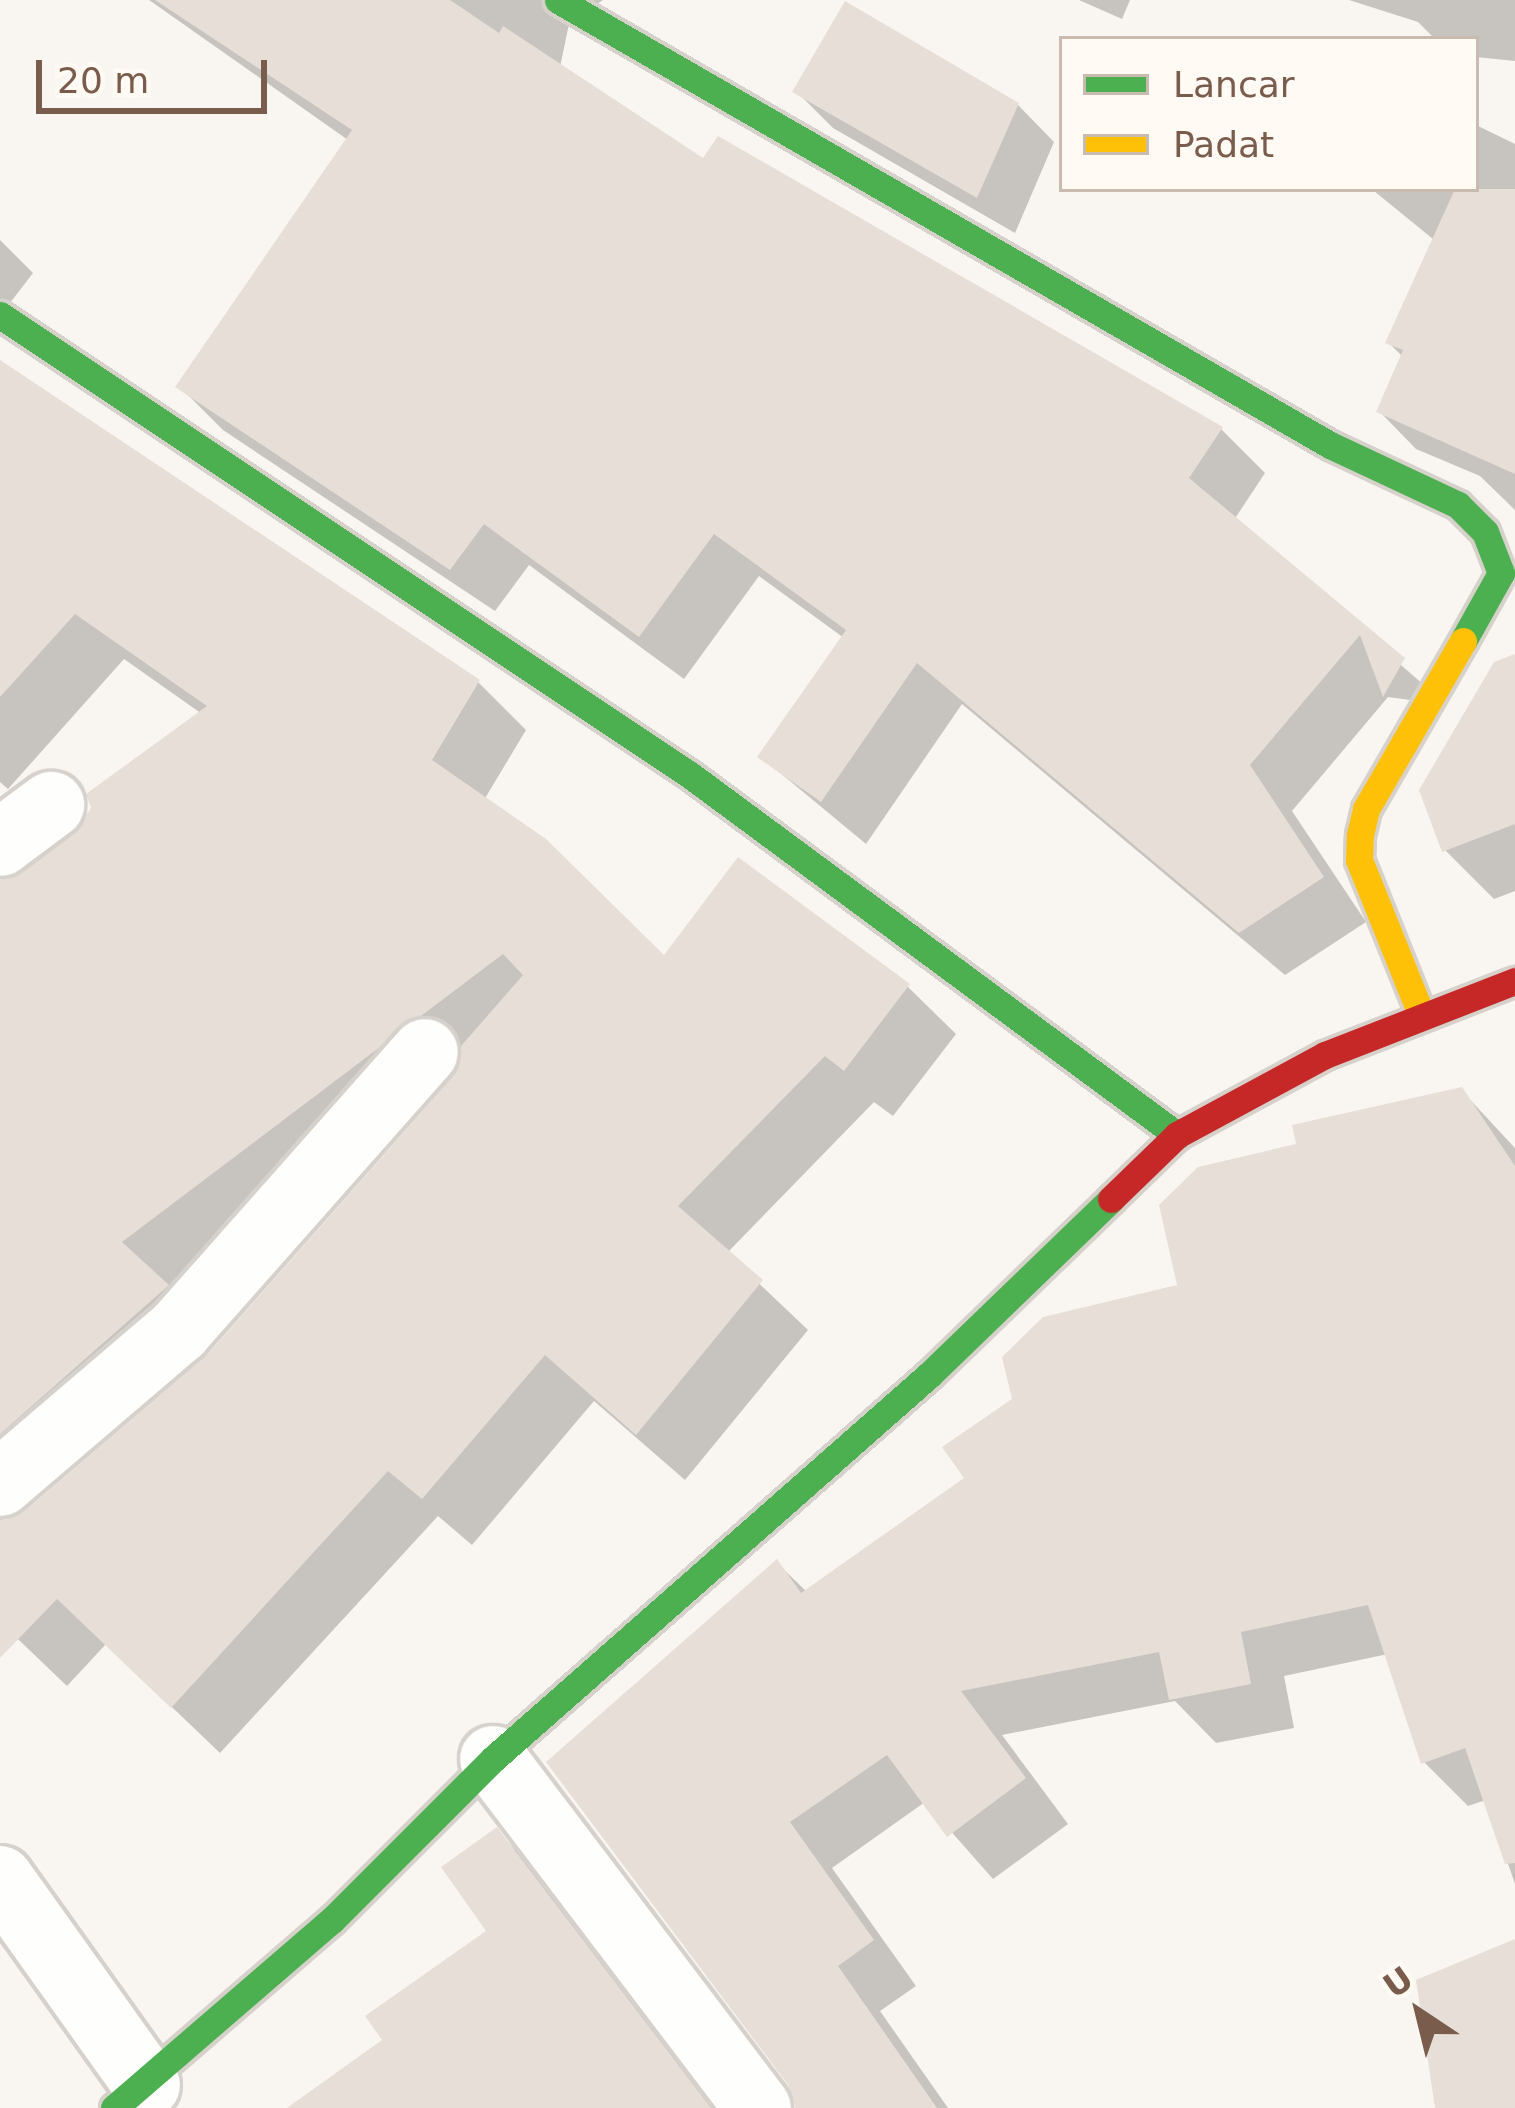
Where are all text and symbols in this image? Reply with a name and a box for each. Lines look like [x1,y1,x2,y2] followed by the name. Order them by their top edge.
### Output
[42,36,273,110] scale bar
[1059,36,1479,192] legend
[57,60,149,101] text: 20 m
[1173,64,1295,105] text: Lancar
[1173,124,1274,165] text: Padat
[1359,1952,1479,2072] north arrow
[1376,1958,1420,2006] text: U

